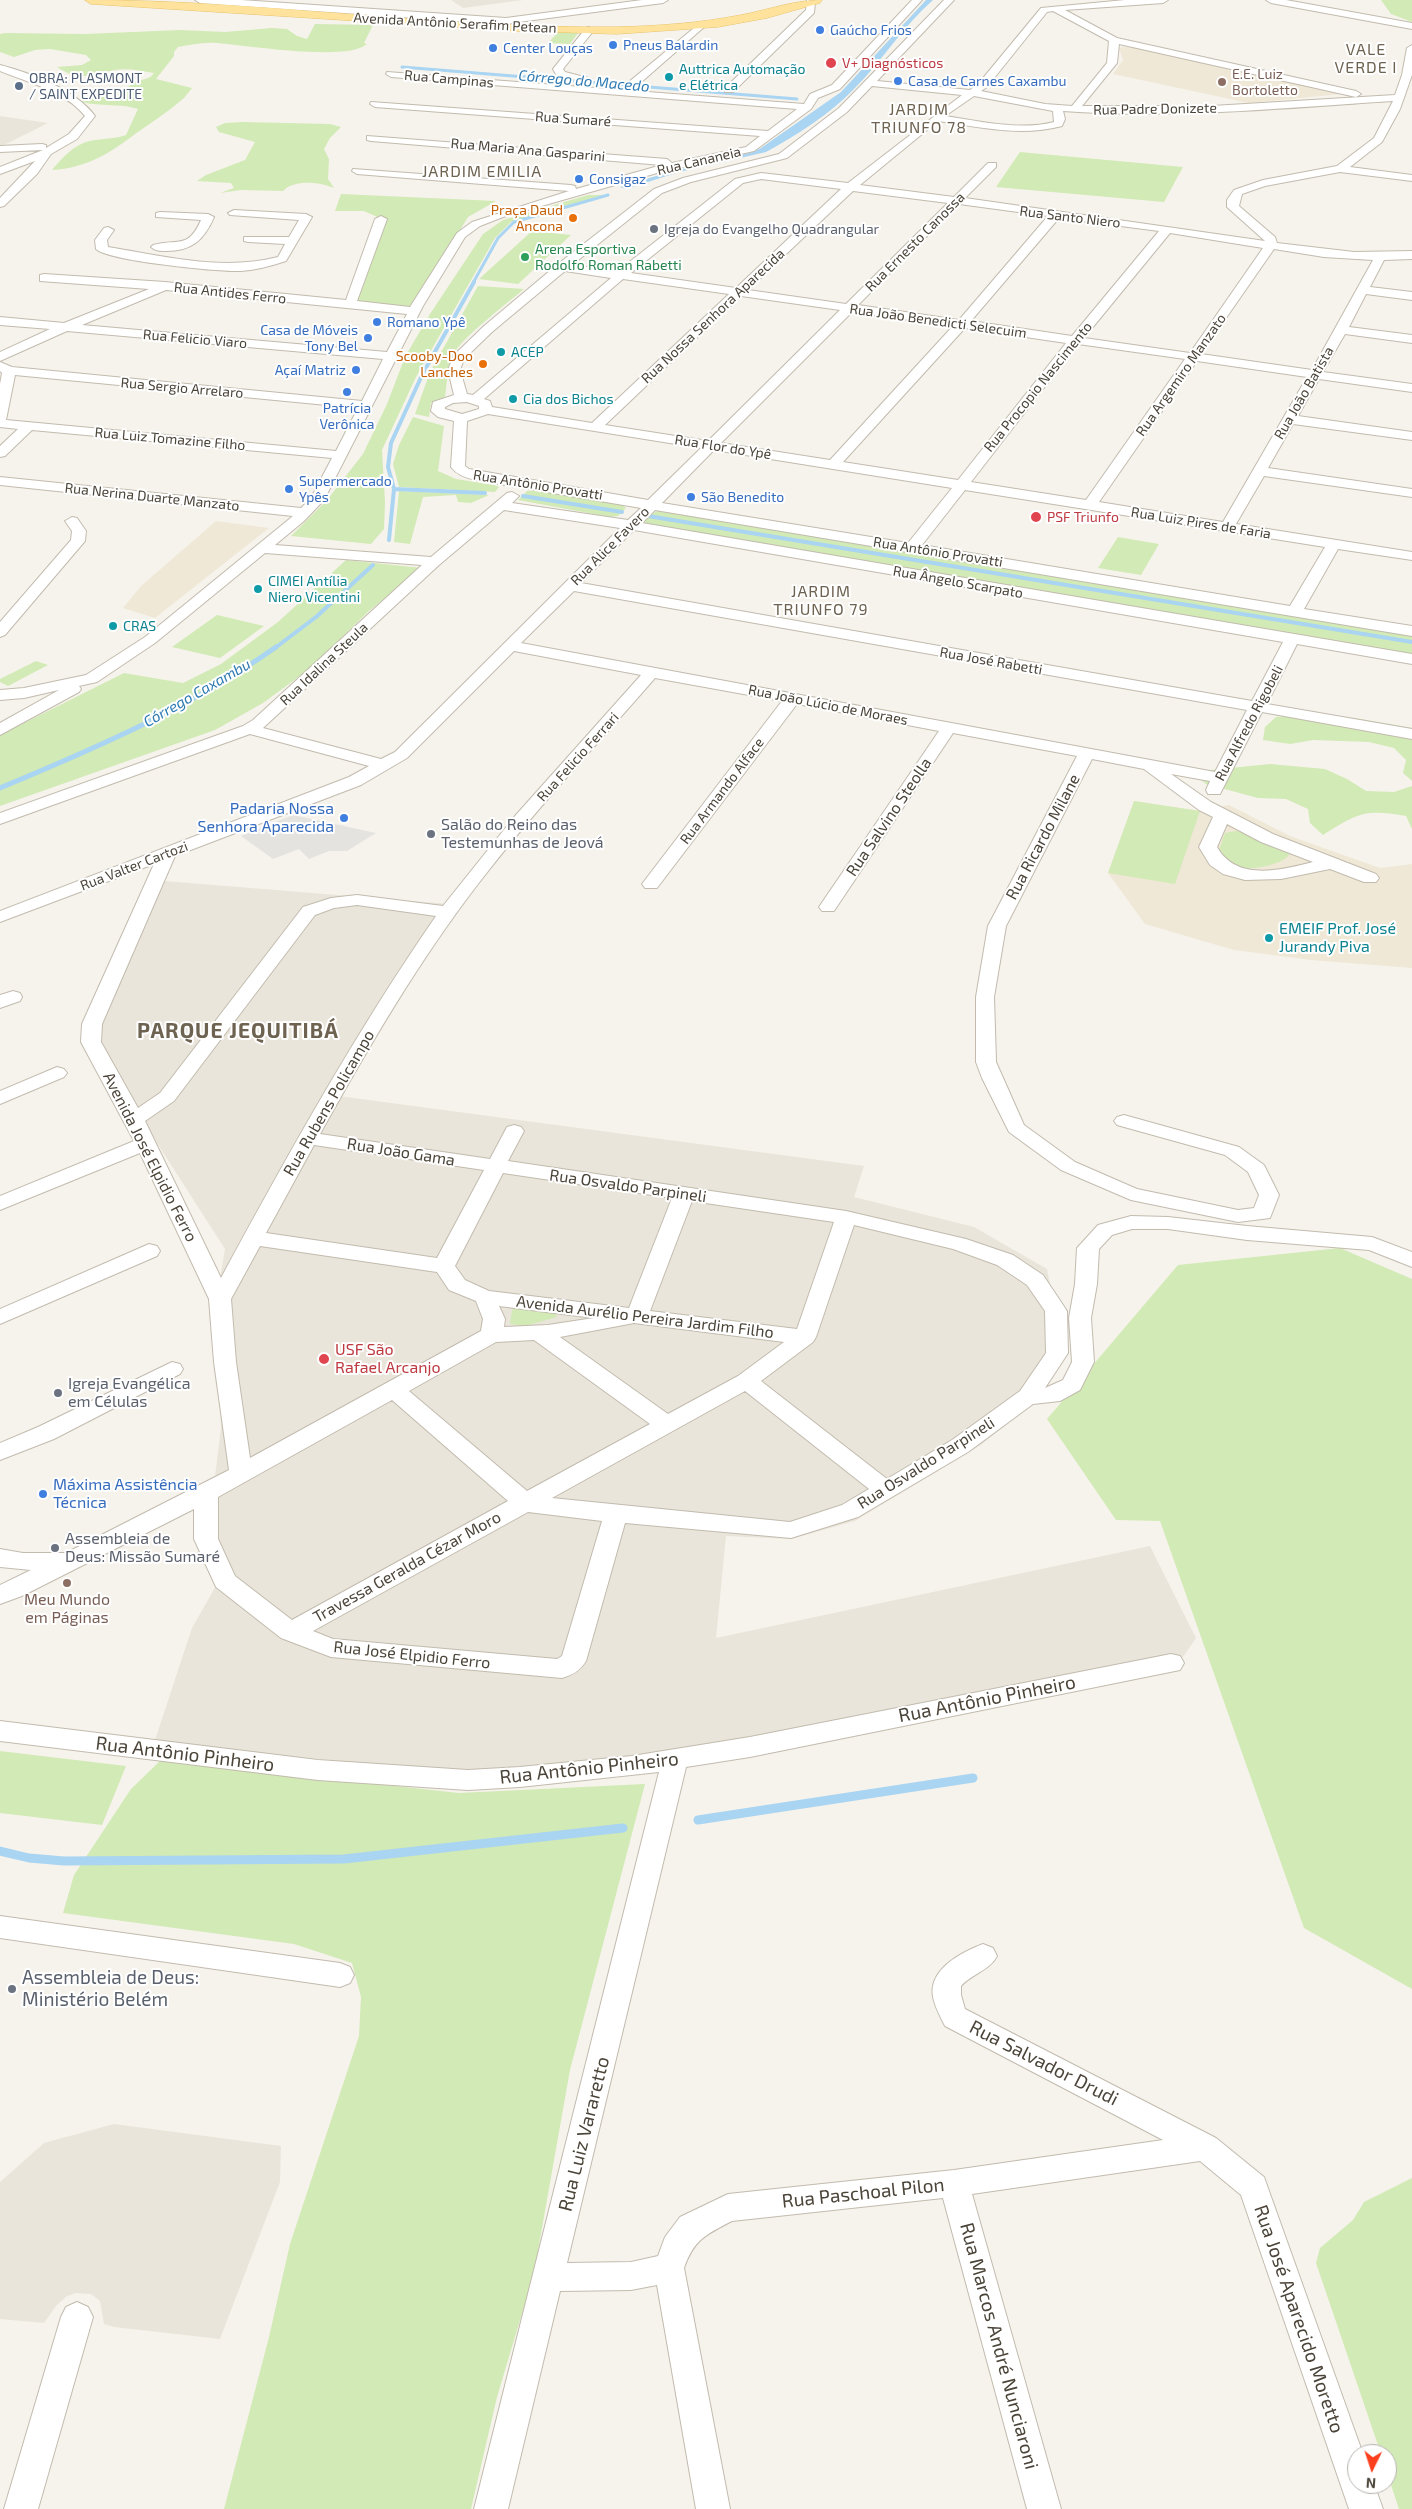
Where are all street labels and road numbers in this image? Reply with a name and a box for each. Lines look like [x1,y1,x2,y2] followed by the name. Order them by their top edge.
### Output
[353,9,557,37] street label: Avenida Antônio Serafim Petean
[403,67,495,91] street label: Rua Campinas
[1093,100,1217,118] street label: Rua Padre Donizete
[534,108,612,130] street label: Rua Sumaré
[450,135,606,165] street label: Rua Maria Ana Gasparini
[655,143,743,179] street label: Rua Cananeia
[862,189,968,295] street label: Rua Ernesto Canossa
[1018,202,1122,232] street label: Rua Santo Niero
[638,245,788,387] street label: Rua Nossa Senhora Aparecida
[173,279,287,307] street label: Rua Antides Ferro
[848,300,1028,342] street label: Rua João Benedicti Selecuim
[1132,311,1230,439] street label: Rua Argemiro Manzato
[980,319,1096,455] street label: Rua Procopio Nascimento
[142,326,248,352] street label: Rua Felicio Viaro
[1271,344,1337,442] street label: Rua João Batista
[120,374,244,402] street label: Rua Sergio Arrelaro
[94,424,246,454] street label: Rua Luiz Tomazine Filho
[673,431,773,463] street label: Rua Flor do Ypê
[472,466,604,504] street label: Rua Antônio Provatti
[64,479,240,515] street label: Rua Nerina Duarte Manzato
[567,503,653,589] street label: Rua Alice Favero
[1130,504,1272,542] street label: Rua Luiz Pires de Faria
[872,533,1004,571] street label: Rua Antônio Provatti
[892,562,1024,602] street label: Rua Ângelo Scarpato
[277,619,371,709] street label: Rua Idalina Steula
[938,644,1044,678] street label: Rua José Rabetti
[1211,662,1287,784] street label: Rua Alfredo Rigobeli
[747,681,909,729] street label: Rua João Lúcio de Moraes
[534,709,622,805] street label: Rua Felicio Ferrari
[676,734,768,848] street label: Rua Armando Alface
[842,754,936,880] street label: Rua Salvino Steolla
[1002,771,1084,903] street label: Rua Ricardo Milane
[78,838,190,894] street label: Rua Valter Cartozi
[279,1027,379,1179] street label: Rua Rubens Policampo
[99,1069,201,1245] street label: Avenida José Elpidio Ferro
[346,1134,456,1170] street label: Rua João Gama
[548,1165,708,1207] street label: Rua Osvaldo Parpineli
[515,1292,775,1342] street label: Avenida Aurélio Pereira Jardim Filho
[854,1413,998,1513] street label: Rua Osvaldo Parpineli
[310,1507,504,1627] street label: Travessa Geralda Cézar Moro
[333,1637,491,1673] street label: Rua José Elpidio Ferro
[896,1671,1078,1727] street label: Rua Antônio Pinheiro
[94,1732,276,1776] street label: Rua Antônio Pinheiro
[498,1747,680,1789] street label: Rua Antônio Pinheiro
[966,2016,1122,2110] street label: Rua Salvador Drudi
[554,2054,614,2214] street label: Rua Luiz Vararetto
[781,2173,945,2213] street label: Rua Paschoal Pilon
[1249,2202,1349,2436] street label: Rua José Aparecido Moretto
[955,2220,1043,2472] street label: Rua Marcos André Nunciaroni

